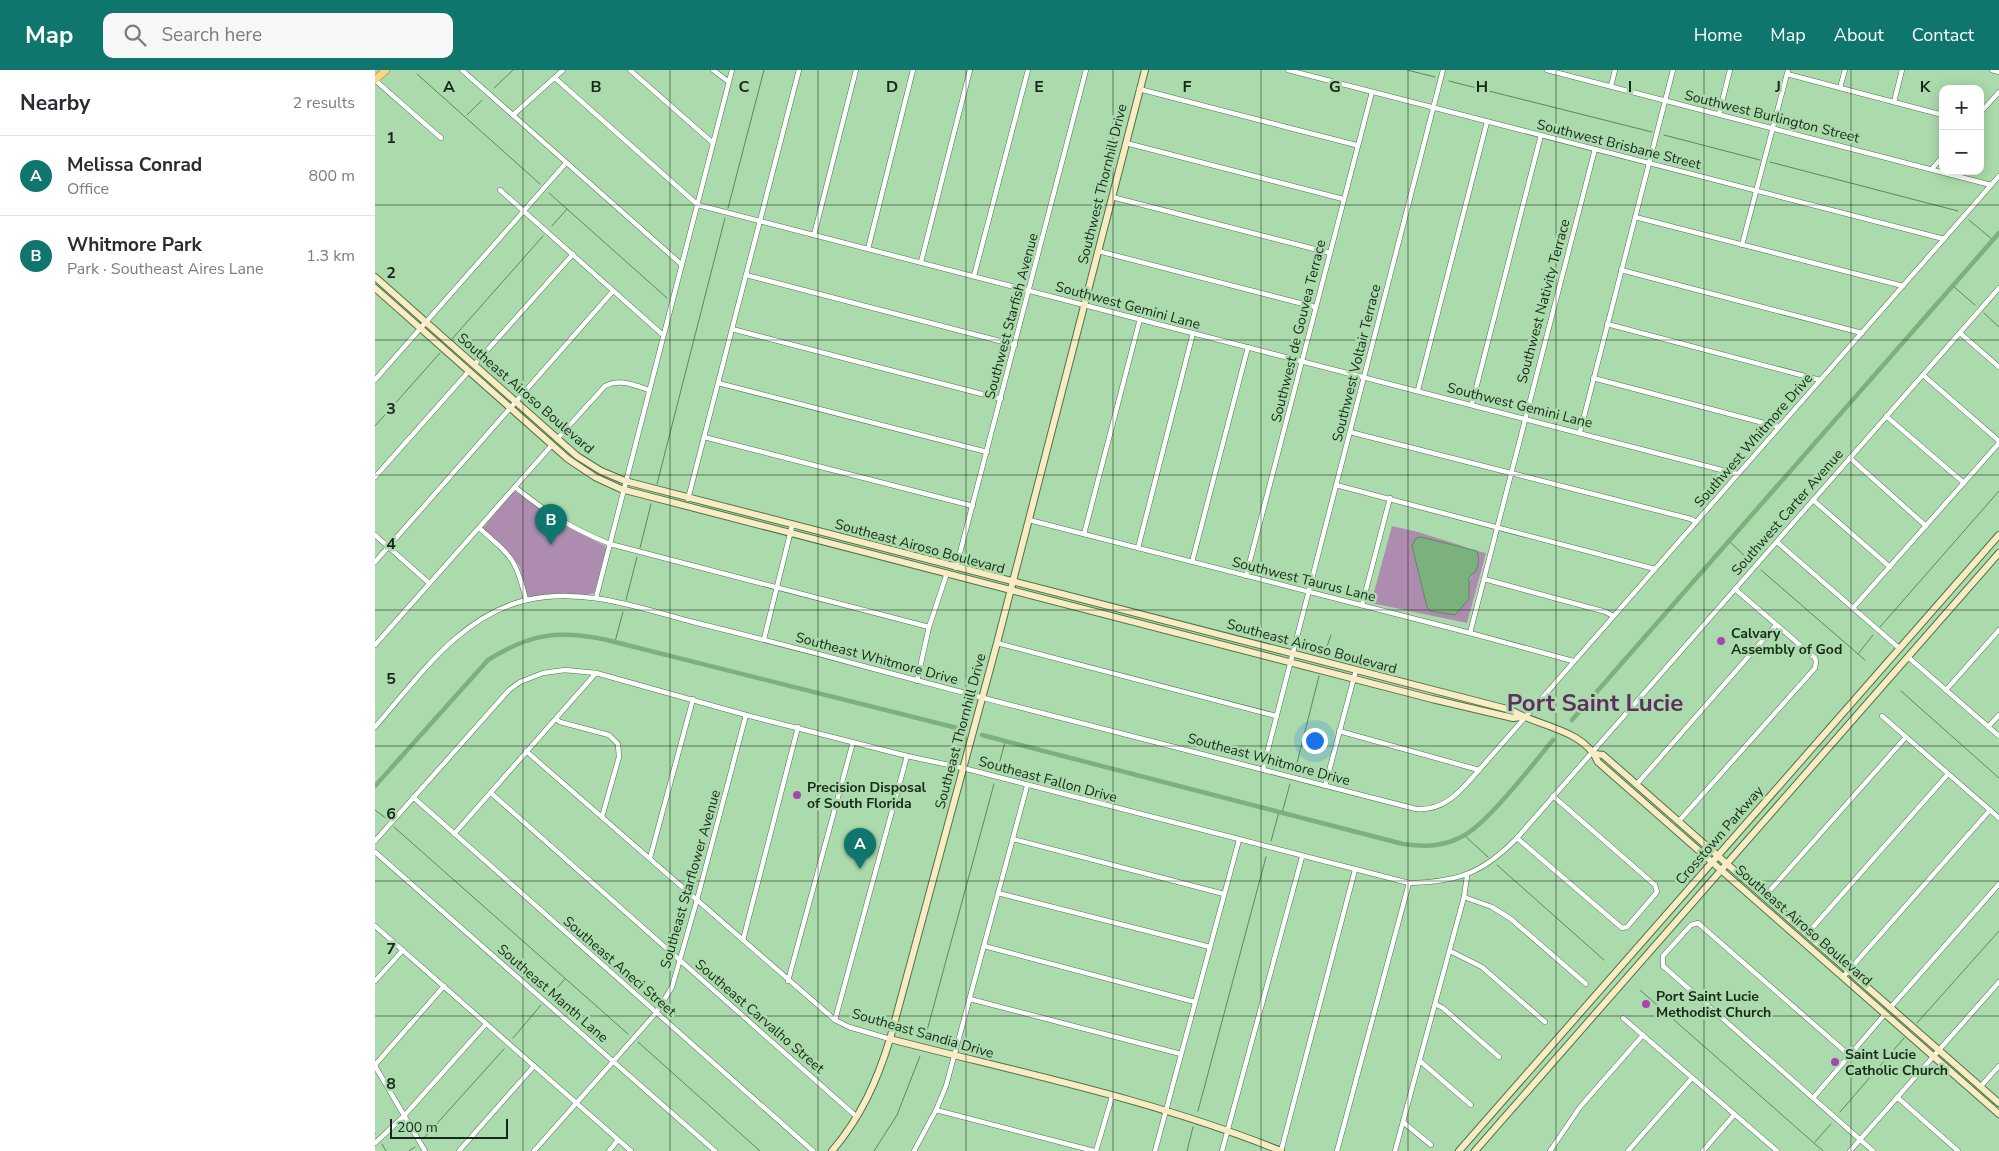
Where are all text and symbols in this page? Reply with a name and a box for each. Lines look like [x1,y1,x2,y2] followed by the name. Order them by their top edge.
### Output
[103,13,453,58] search box
[25,19,73,51] text: Map
[121,21,149,49] icon: search
[161,22,262,48] text: Search here
[1694,23,1742,47] text: Home
[1770,23,1806,47] text: Map
[1834,23,1884,47] text: About
[1912,23,1974,47] text: Contact
[443,76,455,98] text: A
[590,76,602,98] text: B
[739,76,750,98] text: C
[886,76,898,98] text: D
[1034,76,1044,98] text: E
[1183,76,1192,98] text: F
[1329,76,1341,98] text: G
[1476,76,1488,98] text: H
[1628,76,1632,98] text: I
[1774,76,1781,98] text: J
[1920,76,1932,98] text: K
[1939,85,1984,175] map controls
[1939,85,1984,130] button: +
[1682,86,1861,147] street label: Southwest Burlington Street
[20,89,90,117] text: Nearby
[293,92,355,114] text: 2 results
[1073,102,1132,266] street label: Southwest Thornhill Drive
[1535,115,1703,174] street label: Southwest Brisbane Street
[386,127,396,149] text: 1
[1939,130,1984,175] button: −
[67,152,202,178] text: Melissa Conrad
[30,165,42,187] text: A
[308,165,355,187] text: 800 m
[67,178,109,200] text: Office
[1512,217,1575,385] street label: Southwest Nativity Terrace
[980,231,1043,401] street label: Southwest Starfish Avenue
[67,232,202,258] text: Whitmore Park
[1267,238,1330,425] street label: Southwest de Gouvea Terrace
[30,245,42,267] text: B
[306,245,355,267] text: 1.3 km
[67,258,264,280] text: Park · Southeast Aires Lane
[386,262,396,284] text: 2
[1053,277,1202,334] street label: Southwest Gemini Lane
[1328,282,1385,444] street label: Southwest Voltair Terrace
[453,329,598,458] street label: Southeast Airoso Boulevard
[1690,369,1817,511] street label: Southwest Whitmore Drive
[1445,378,1595,433] street label: Southwest Gemini Lane
[386,398,396,420] text: 3
[1727,445,1848,580] street label: Southwest Carter Avenue
[535,504,567,545] pin: B
[833,515,1007,578] street label: Southeast Airoso Boulevard
[386,533,396,555] text: 4
[1230,552,1378,607] street label: Southwest Taurus Lane
[1225,615,1399,678] street label: Southeast Airoso Boulevard
[1731,624,1842,659] place label: Calvary Assembly of God
[793,628,960,689] street label: Southeast Whitmore Drive
[1715,635,1727,647] marker: Calvary Assembly of God
[931,651,990,811] street label: Southeast Thornhill Drive
[386,668,396,690] text: 5
[1507,687,1683,719] district label: Port Saint Lucie
[1302,728,1328,754] your location
[1185,729,1352,790] street label: Southeast Whitmore Drive
[976,752,1119,807] street label: Southeast Fallon Drive
[807,778,927,813] place label: Precision Disposal of South Florida
[1671,781,1768,889] street label: Crosstown Parkway
[656,787,725,971] street label: Southeast Starflower Avenue
[791,789,803,801] marker: Precision Disposal of South Florida
[386,803,396,825] text: 6
[844,828,876,869] pin: A
[1731,861,1876,990] street label: Southeast Airoso Boulevard
[559,912,680,1021] street label: Southeast Aneci Street
[386,938,396,960] text: 7
[493,940,612,1047] street label: Southeast Manth Lane
[691,955,828,1078] street label: Southeast Carvalho Street
[1656,987,1771,1022] place label: Port Saint Lucie Methodist Church
[1640,998,1652,1010] marker: Port Saint Lucie Methodist Church
[850,1004,996,1063] street label: Southeast Sandia Drive
[1845,1045,1948,1080] place label: Saint Lucie Catholic Church
[1829,1056,1841,1068] marker: Saint Lucie Catholic Church
[386,1073,396,1095] text: 8
[390,1116,507,1139] scale bar
[397,1118,438,1137] text: 200 m

